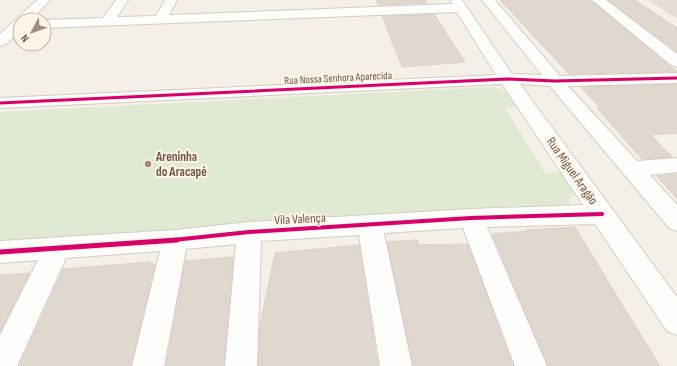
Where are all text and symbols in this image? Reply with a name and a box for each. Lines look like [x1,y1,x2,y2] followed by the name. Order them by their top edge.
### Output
[12,12,52,52] north arrow
[18,32,32,45] text: N
[284,69,392,87] street label: Rua Nossa Senhora Aparecida
[543,134,601,208] street label: Rua Miguel Aragão
[155,149,207,180] place label: Areninha do Aracapé
[143,159,153,169] marker: Areninha do Aracapé
[274,210,326,228] street label: Vila Valença

